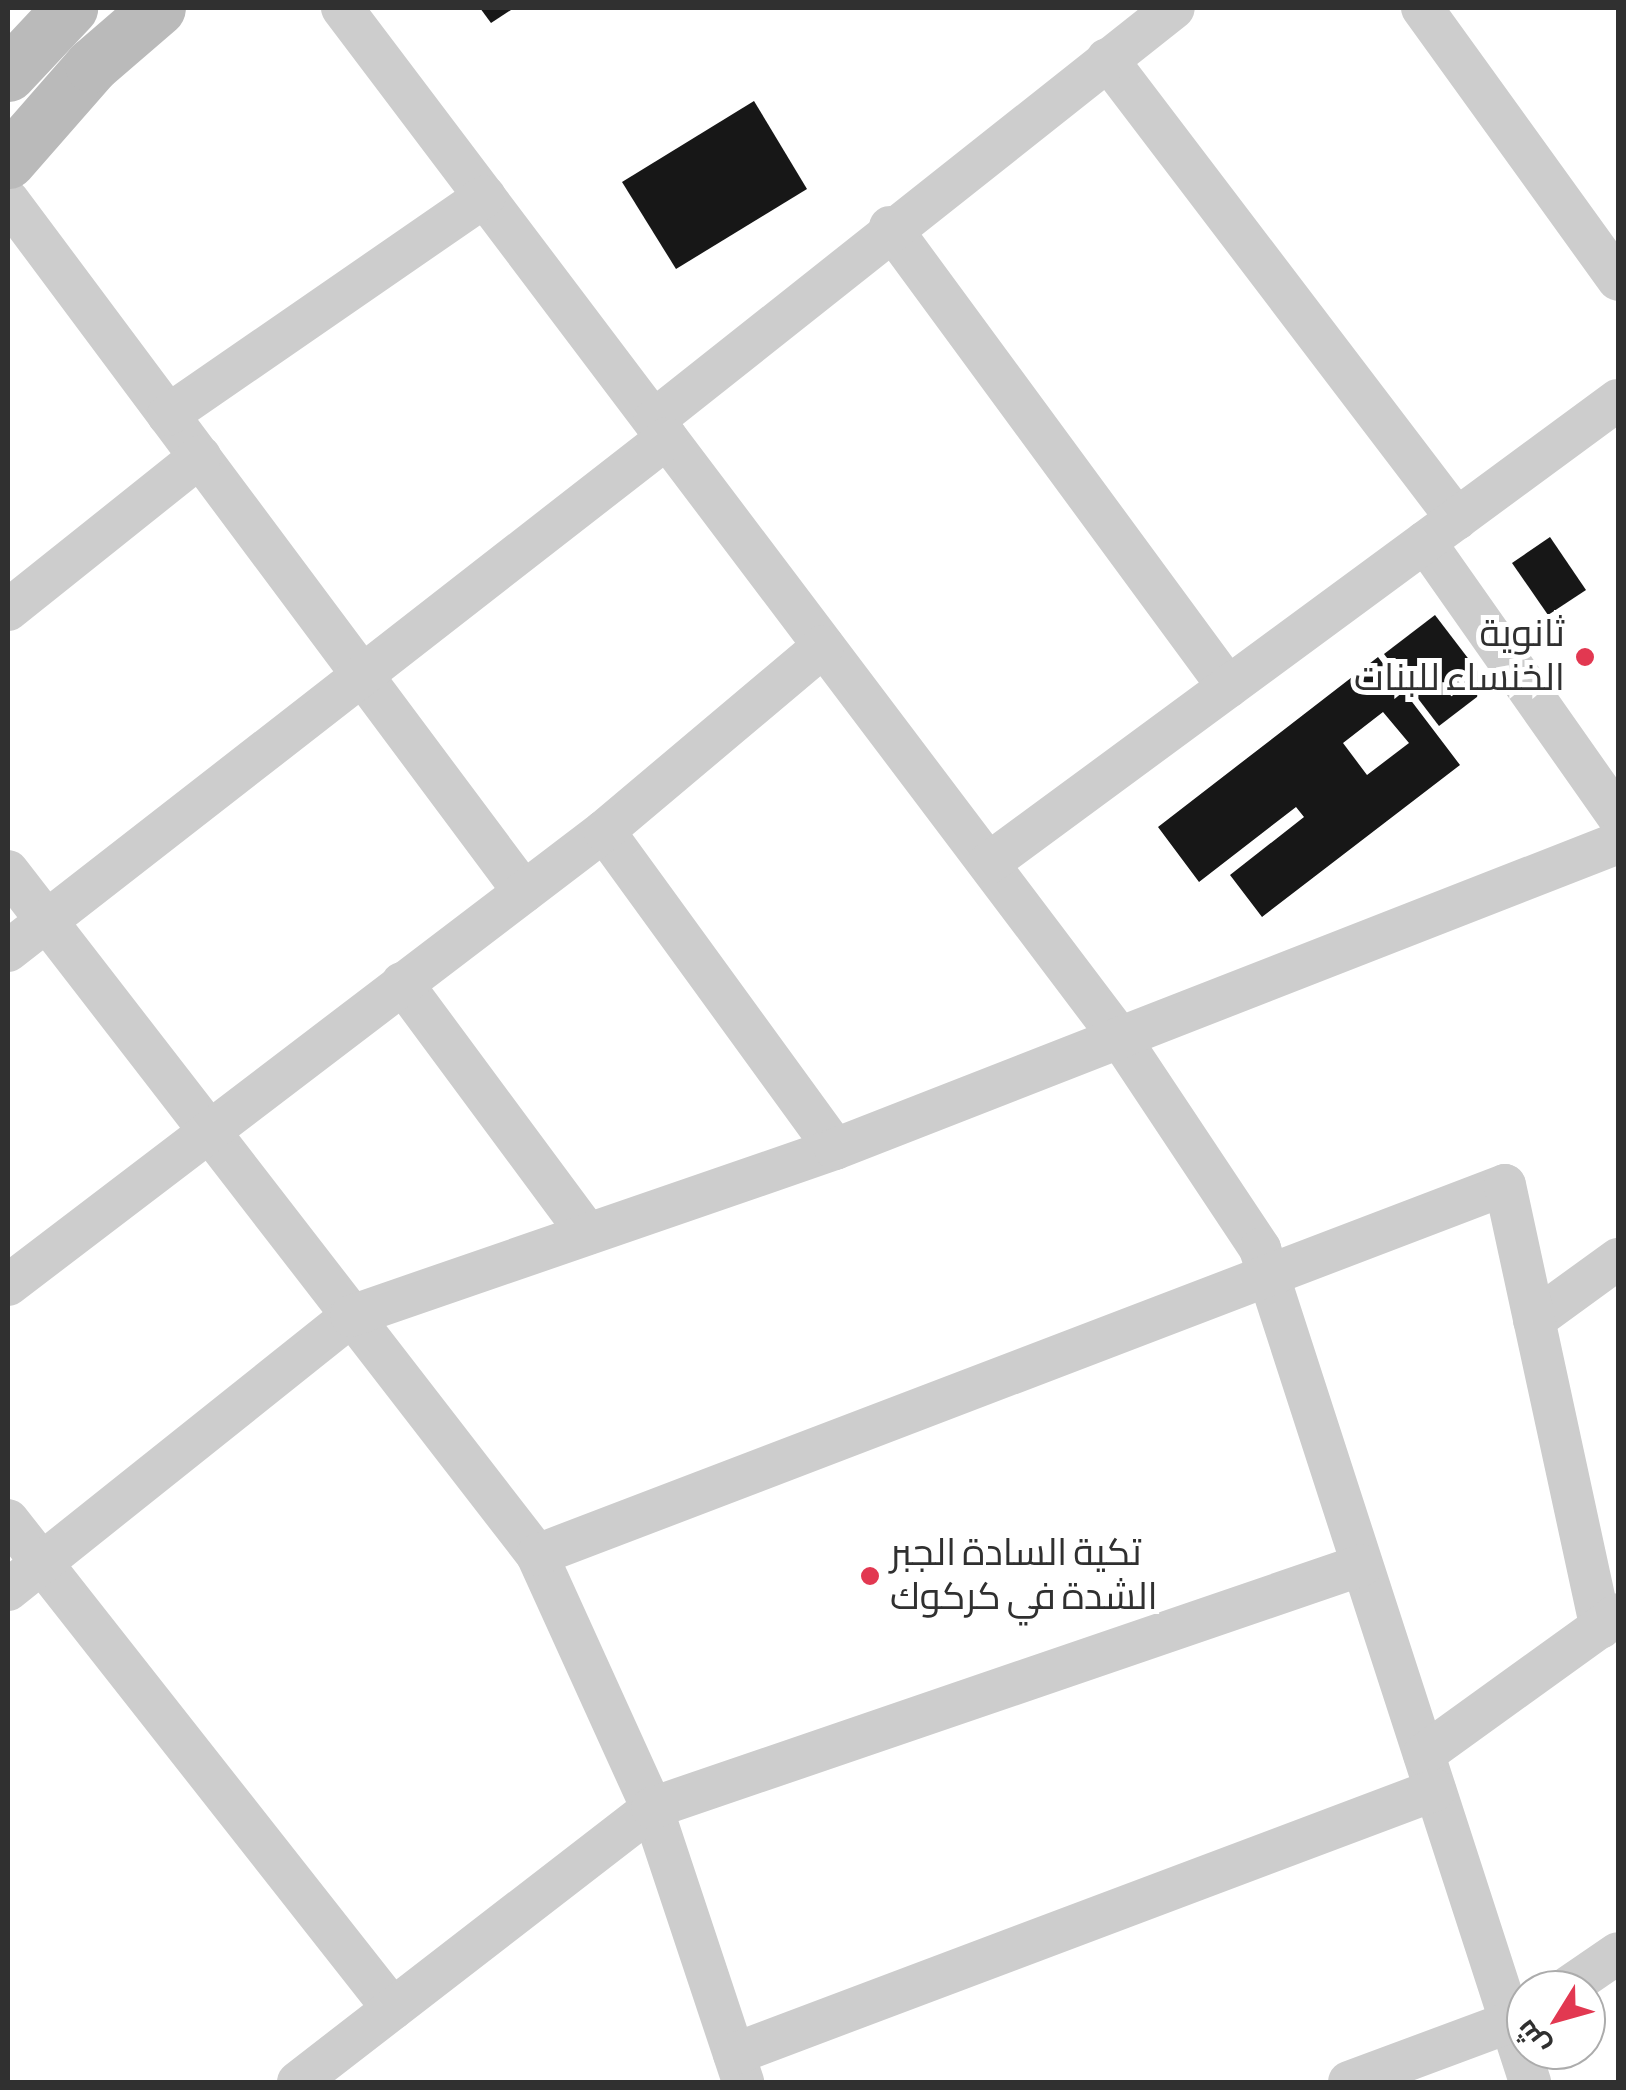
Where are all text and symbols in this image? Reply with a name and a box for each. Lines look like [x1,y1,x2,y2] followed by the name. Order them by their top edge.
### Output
[1354,612,1565,702] place label: ثانوية الخنساء للبنات
[1574,646,1596,668] marker: ثانوية الخنساء للبنات
[890,1531,1158,1620] place label: تكية السادة الجبر الشدة في كركوك
[859,1565,881,1587] marker: تكية السادة الجبر الشدة في كركوك
[1506,1970,1606,2070] north arrow
[1509,2013,1557,2061] text: ش

